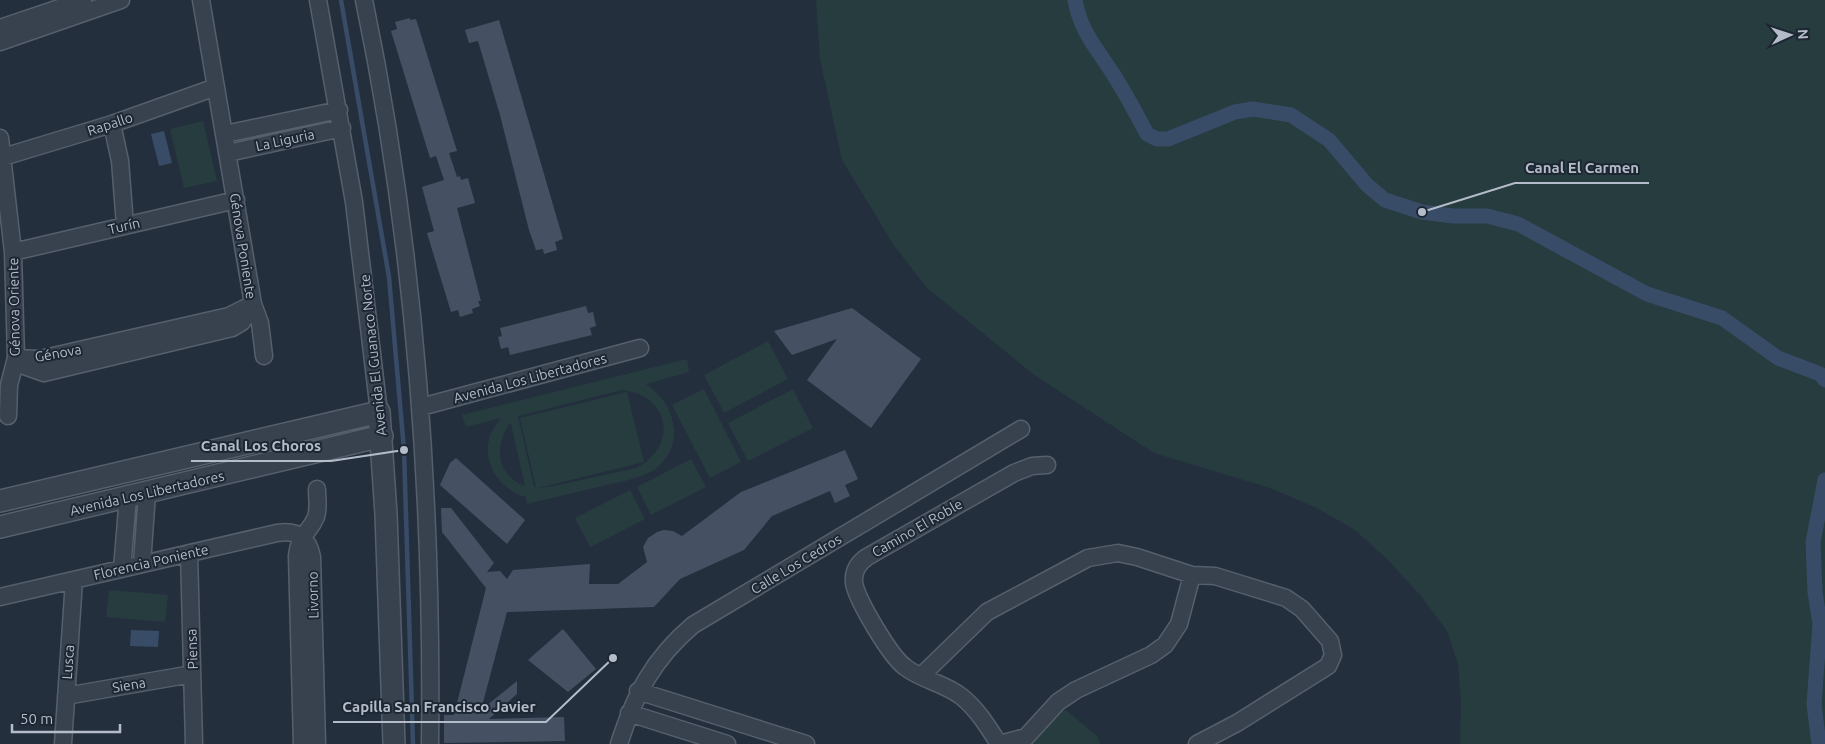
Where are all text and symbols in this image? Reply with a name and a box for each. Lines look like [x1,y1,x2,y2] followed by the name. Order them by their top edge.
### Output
[1765,10,1815,60] north arrow
[1795,29,1811,40] text: N
[85,109,135,139] street label: Rapallo
[254,126,316,154] street label: La Liguria
[1515,153,1649,183] callout: Canal El Carmen
[1525,159,1639,176] text: Canal El Carmen
[227,192,259,300] street label: Génova Poniente
[107,215,141,237] street label: Turín
[5,257,23,357] street label: Génova Oriente
[357,273,389,437] street label: Avenida El Guanaco Norte
[33,341,83,365] street label: Génova
[452,350,608,406] street label: Avenida Los Libertadores
[191,431,331,461] callout: Canal Los Choros
[201,437,321,454] text: Canal Los Choros
[68,467,226,519] street label: Avenida Los Libertadores
[869,496,965,560] street label: Camino El Roble
[748,531,844,597] street label: Calle Los Cedros
[92,541,210,583] street label: Florencia Poniente
[305,571,321,619] street label: Livorno
[183,628,201,670] street label: Piensa
[59,644,77,680] street label: Lusca
[111,674,147,696] street label: Siena
[333,692,546,722] callout: Capilla San Francisco Javier
[342,698,536,715] text: Capilla San Francisco Javier
[12,702,120,734] scale bar
[20,710,53,727] text: 50 m

